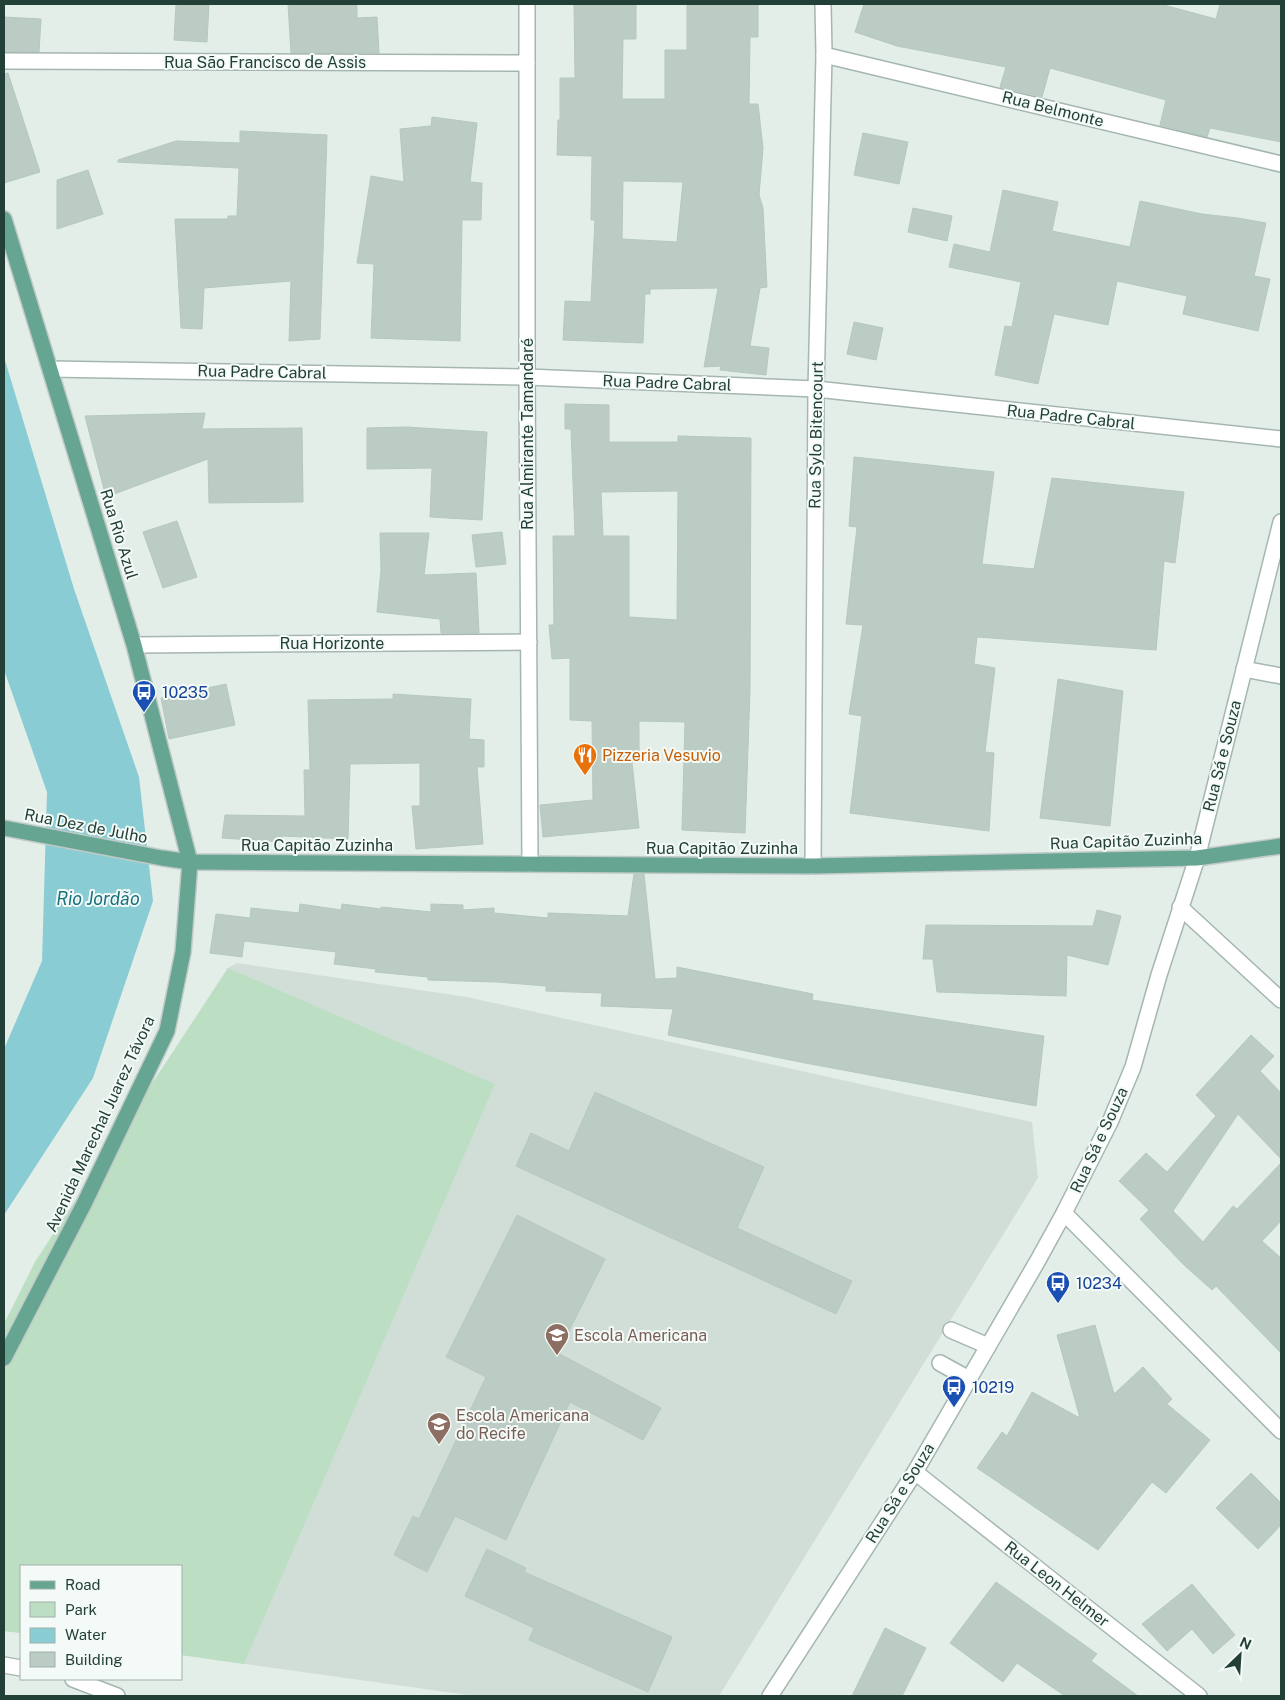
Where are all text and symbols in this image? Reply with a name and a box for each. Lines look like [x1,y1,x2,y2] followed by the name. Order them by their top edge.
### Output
[164,53,366,72] street label: Rua São Francisco de Assis
[1000,87,1106,131] street label: Rua Belmonte
[518,338,537,530] street label: Rua Almirante Tamandaré
[197,361,327,383] street label: Rua Padre Cabral
[805,361,827,509] street label: Rua Sylo Bitencourt
[602,371,732,395] street label: Rua Padre Cabral
[1006,401,1136,433] street label: Rua Padre Cabral
[96,486,142,582] street label: Rua Rio Azul
[280,634,384,653] street label: Rua Horizonte
[131,679,157,713] bus stop icon: 10235
[162,683,208,702] place label: 10235
[1199,698,1245,814] street label: Rua Sá e Souza
[572,742,598,776] restaurant icon: Pizzeria Vesuvio
[602,746,721,765] place label: Pizzeria Vesuvio
[23,805,149,847] street label: Rua Dez de Julho
[1050,829,1202,853] street label: Rua Capitão Zuzinha
[241,836,393,855] street label: Rua Capitão Zuzinha
[646,839,798,858] street label: Rua Capitão Zuzinha
[56,888,140,909] water label: Rio Jordão
[41,1013,159,1235] street label: Avenida Marechal Juarez Távora
[1066,1084,1132,1196] street label: Rua Sá e Souza
[1045,1270,1071,1304] bus stop icon: 10234
[1076,1274,1122,1293] place label: 10234
[544,1322,570,1356] school or university icon: Escola Americana
[574,1326,707,1345] place label: Escola Americana
[941,1374,967,1408] bus stop icon: 10219
[972,1378,1014,1397] place label: 10219
[456,1406,589,1443] place label: Escola Americana do Recife
[426,1411,452,1445] school or university icon: Escola Americana do Recife
[862,1439,938,1547] street label: Rua Sá e Souza
[1001,1537,1113,1631] street label: Rua Leon Helmer
[20,1565,182,1680] legend
[65,1576,101,1593] text: Road
[65,1601,97,1618] text: Park
[65,1626,107,1643] text: Water
[1215,1630,1265,1680] north arrow
[1237,1634,1254,1653] text: N
[65,1651,123,1668] text: Building

